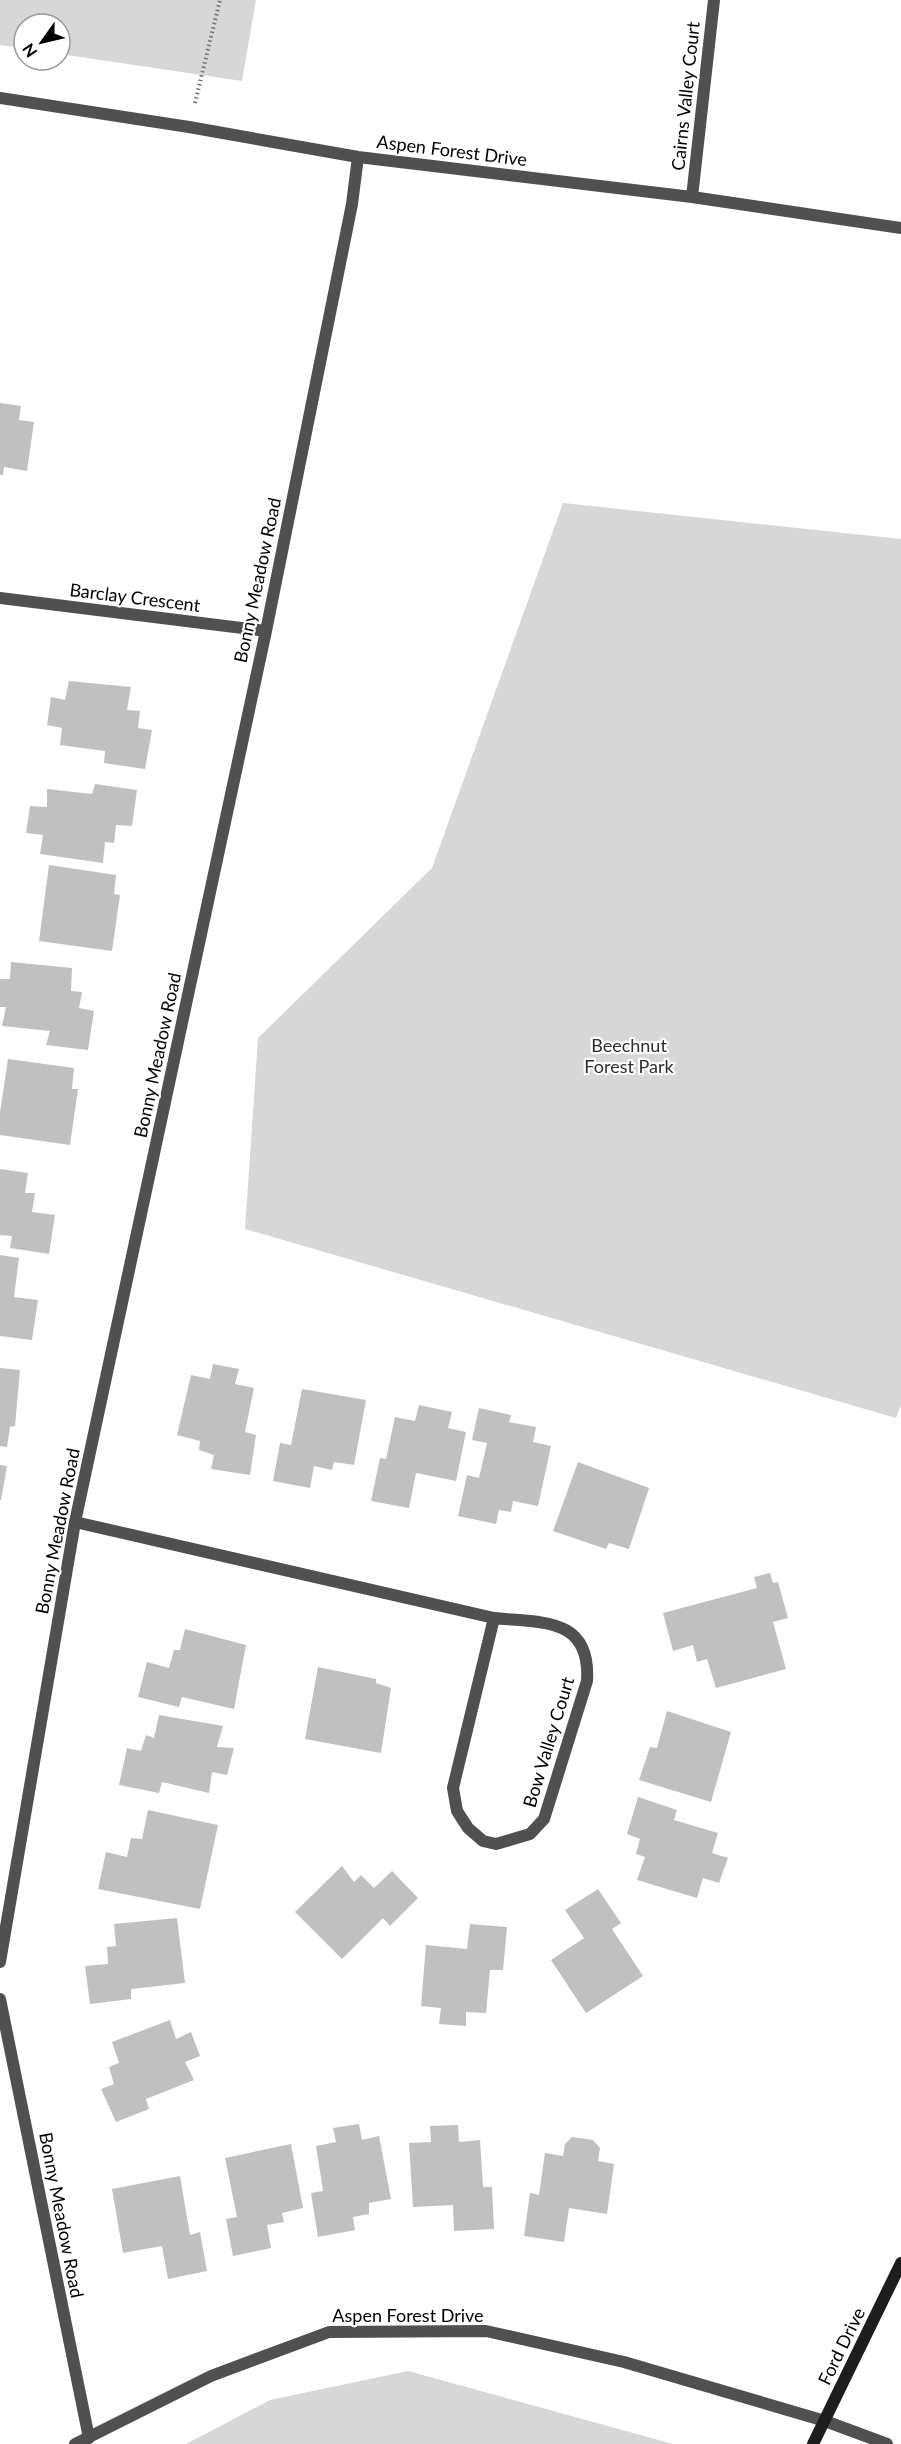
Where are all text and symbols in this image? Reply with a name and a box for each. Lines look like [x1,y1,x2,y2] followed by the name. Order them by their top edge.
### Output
[12,12,72,72] north arrow
[666,20,704,172] street label: Cairns Valley Court
[18,40,40,61] text: N
[376,130,528,170] street label: Aspen Forest Drive
[229,495,285,665] street label: Bonny Meadow Road
[68,578,202,616] street label: Barclay Crescent
[129,970,185,1140] street label: Bonny Meadow Road
[584,1034,675,1077] park label: Beechnut Forest Park
[30,1446,84,1616] street label: Bonny Meadow Road
[518,1674,578,1810] street label: Bow Valley Court
[35,2130,89,2300] street label: Bonny Meadow Road
[332,2304,484,2326] street label: Aspen Forest Drive
[813,2304,869,2388] street label: Ford Drive

